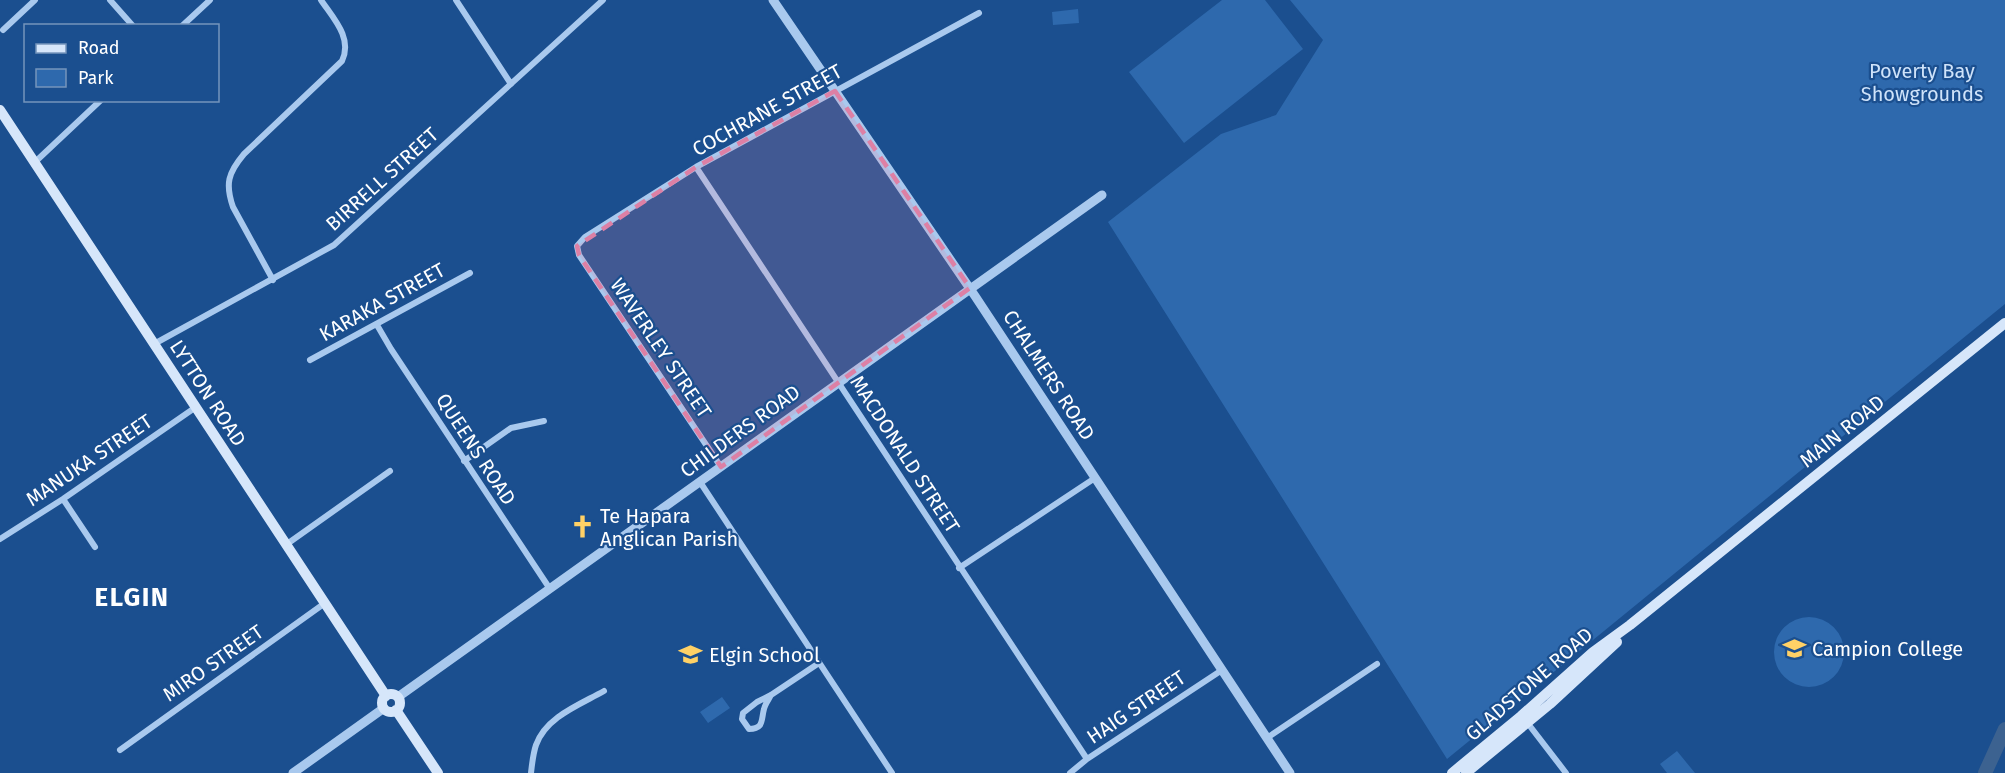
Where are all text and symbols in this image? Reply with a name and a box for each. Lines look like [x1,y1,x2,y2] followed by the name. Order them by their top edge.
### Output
[24,24,219,102] legend
[78,37,120,59] text: Road
[688,59,847,161] street label: COCHRANE STREET
[1861,59,1983,106] park label: Poverty Bay Showgrounds
[78,67,114,89] text: Park
[321,122,444,236] street label: BIRRELL STREET
[315,257,450,346] street label: KARAKA STREET
[605,274,717,423] street label: WAVERLEY STREET
[998,305,1100,445] street label: CHALMERS ROAD
[165,335,251,451] street label: LYTTON ROAD
[845,371,965,538] street label: MACDONALD STREET
[675,379,805,483] street label: CHILDERS ROAD
[431,389,521,509] street label: QUEENS ROAD
[1795,390,1889,472] street label: MAIN ROAD
[21,409,157,511] street label: MANUKA STREET
[600,504,738,551] place label: Te Hapara Anglican Parish
[569,514,595,540] church icon: Te Hapara Anglican Parish
[94,582,170,613] district label: ELGIN
[158,619,268,706] street label: MIRO STREET
[1461,622,1597,746] street label: GLADSTONE ROAD
[1781,636,1807,662] school or university icon: Campion College
[1812,637,1963,661] place label: Campion College
[678,642,704,668] school or university icon: Elgin School
[709,643,820,667] place label: Elgin School
[1082,665,1190,749] street label: HAIG STREET

